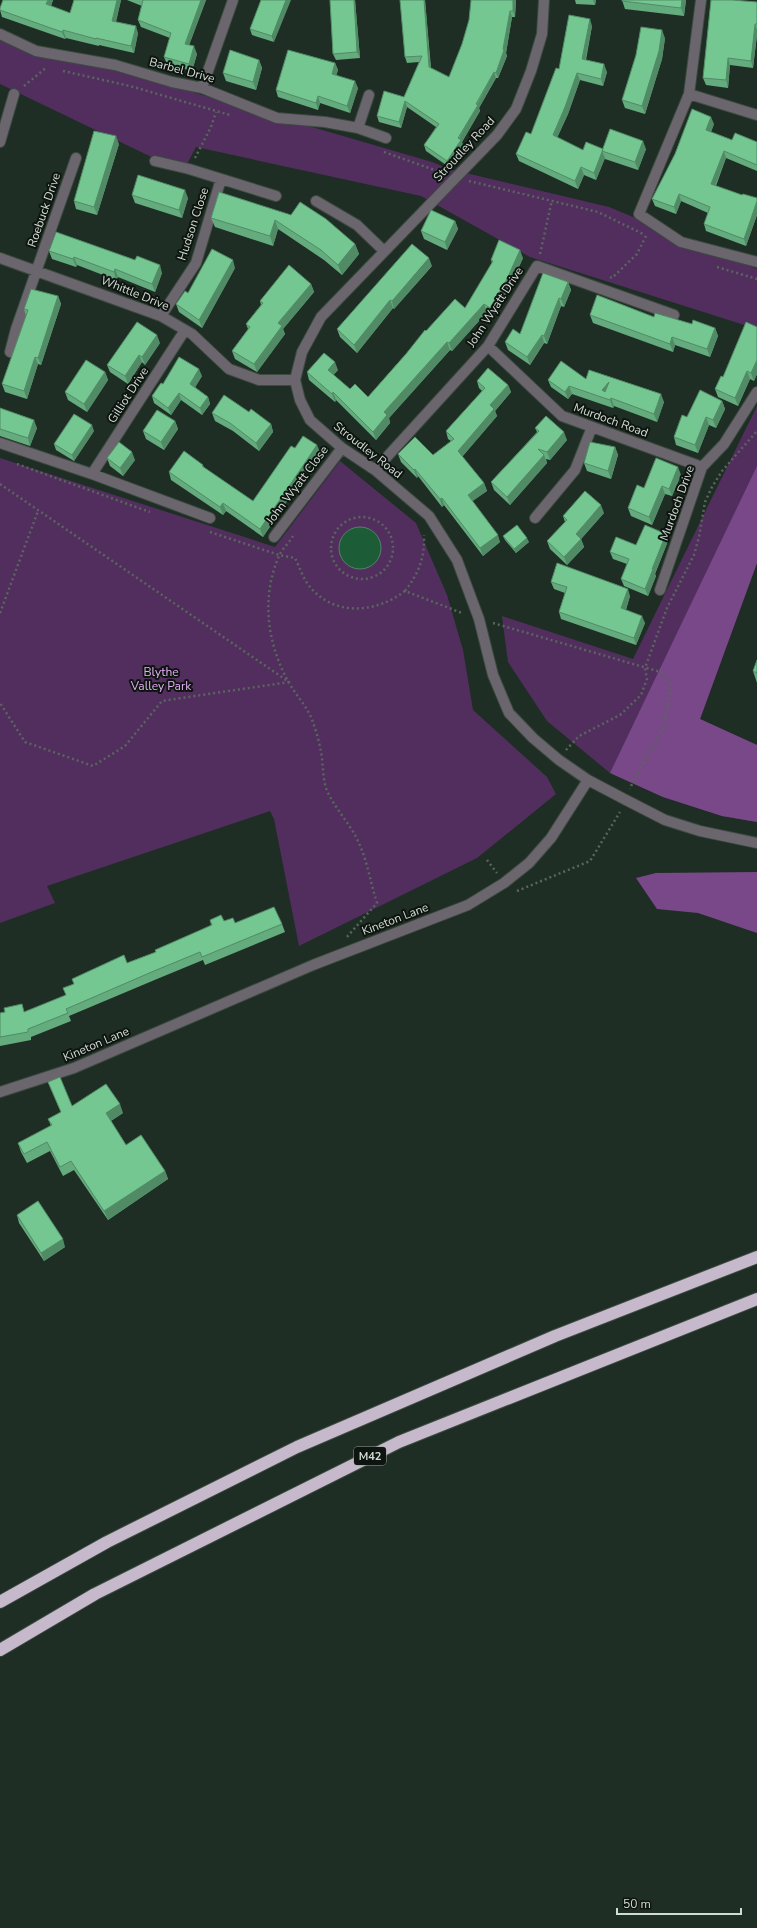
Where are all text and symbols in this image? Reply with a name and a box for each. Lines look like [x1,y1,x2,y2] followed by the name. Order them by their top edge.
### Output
[147,54,217,86] street label: Barbel Drive
[430,113,498,185] street label: Stroudley Road
[24,171,64,249] street label: Roebuck Drive
[174,186,212,262] street label: Hudson Close
[463,264,527,351] street label: John Wyatt Drive
[98,272,172,314] street label: Whittle Drive
[104,364,152,426] street label: Gilliot Drive
[571,399,651,441] street label: Murdoch Road
[330,418,406,482] street label: Stroudley Road
[262,443,332,528] street label: John Wyatt Close
[656,463,698,543] street label: Murdoch Drive
[130,664,192,694] park label: Blythe Valley Park
[359,899,431,939] street label: Kineton Lane
[61,1023,131,1065] street label: Kineton Lane
[354,1447,386,1465] road number: M42
[617,1890,741,1916] scale bar
[623,1896,651,1912] text: 50 m

